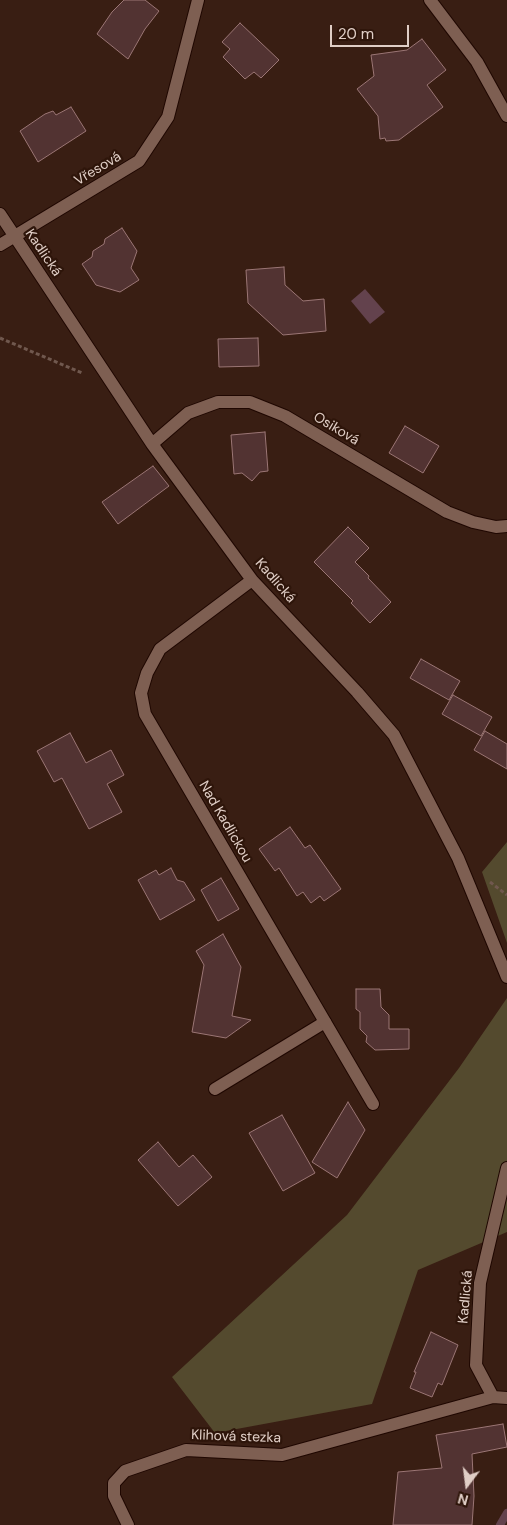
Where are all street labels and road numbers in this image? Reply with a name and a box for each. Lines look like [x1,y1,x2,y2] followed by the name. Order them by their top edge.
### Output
[72,149,124,189] street label: Vřesová
[21,226,65,280] street label: Kadlická
[310,409,362,449] street label: Osiková
[251,555,299,607] street label: Kadlická
[195,778,255,866] street label: Nad Kadlickou
[455,1270,477,1324] street label: Kadlická
[191,1427,281,1447] street label: Klihová stezka

